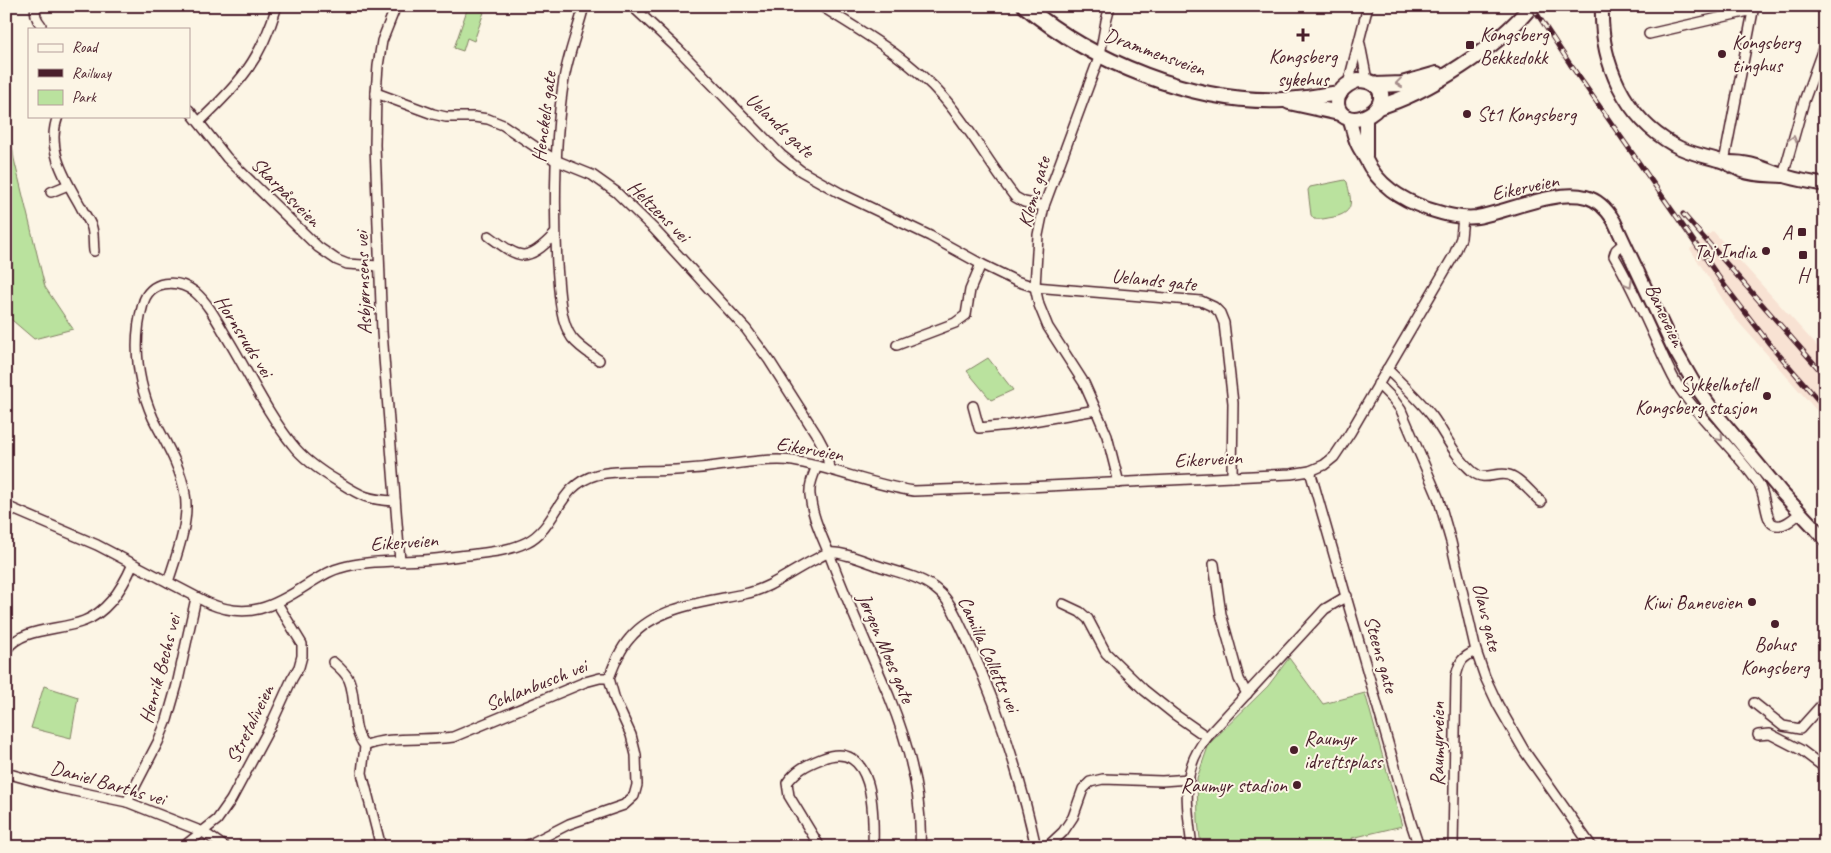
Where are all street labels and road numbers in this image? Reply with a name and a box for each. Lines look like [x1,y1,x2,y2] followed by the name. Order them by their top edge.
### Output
[1101,22,1210,82] street label: Drammensveien
[526,69,562,164] street label: Henckels gate
[741,87,821,164] street label: Uelands gate
[246,152,327,233] street label: Skarpåsveien
[1012,152,1056,230] street label: Klems gate
[1489,168,1562,206] street label: Eikerveien
[622,174,697,249] street label: Heltzens vei
[349,229,377,335] street label: Asbjørnsens vei
[1111,263,1199,297] street label: Uelands gate
[1640,279,1691,352] street label: Baneveien
[209,290,280,384] street label: Hornsruds vei
[774,431,846,467] street label: Eikerveien
[1174,445,1243,473] street label: Eikerveien
[369,527,440,557] street label: Eikerveien
[1467,581,1508,655] street label: Olavs gate
[851,589,921,708] street label: Jørgen Moes gate
[952,592,1027,718] street label: Camilla Colletts vei
[134,610,187,726] street label: Henrik Bechs vei
[1358,613,1404,697] street label: Steens gate
[482,652,593,717] street label: Schlanbusch vei
[220,680,280,767] street label: Stretaliveien
[1425,701,1450,786] street label: Raumyrveien
[48,755,170,812] street label: Daniel Barths vei

